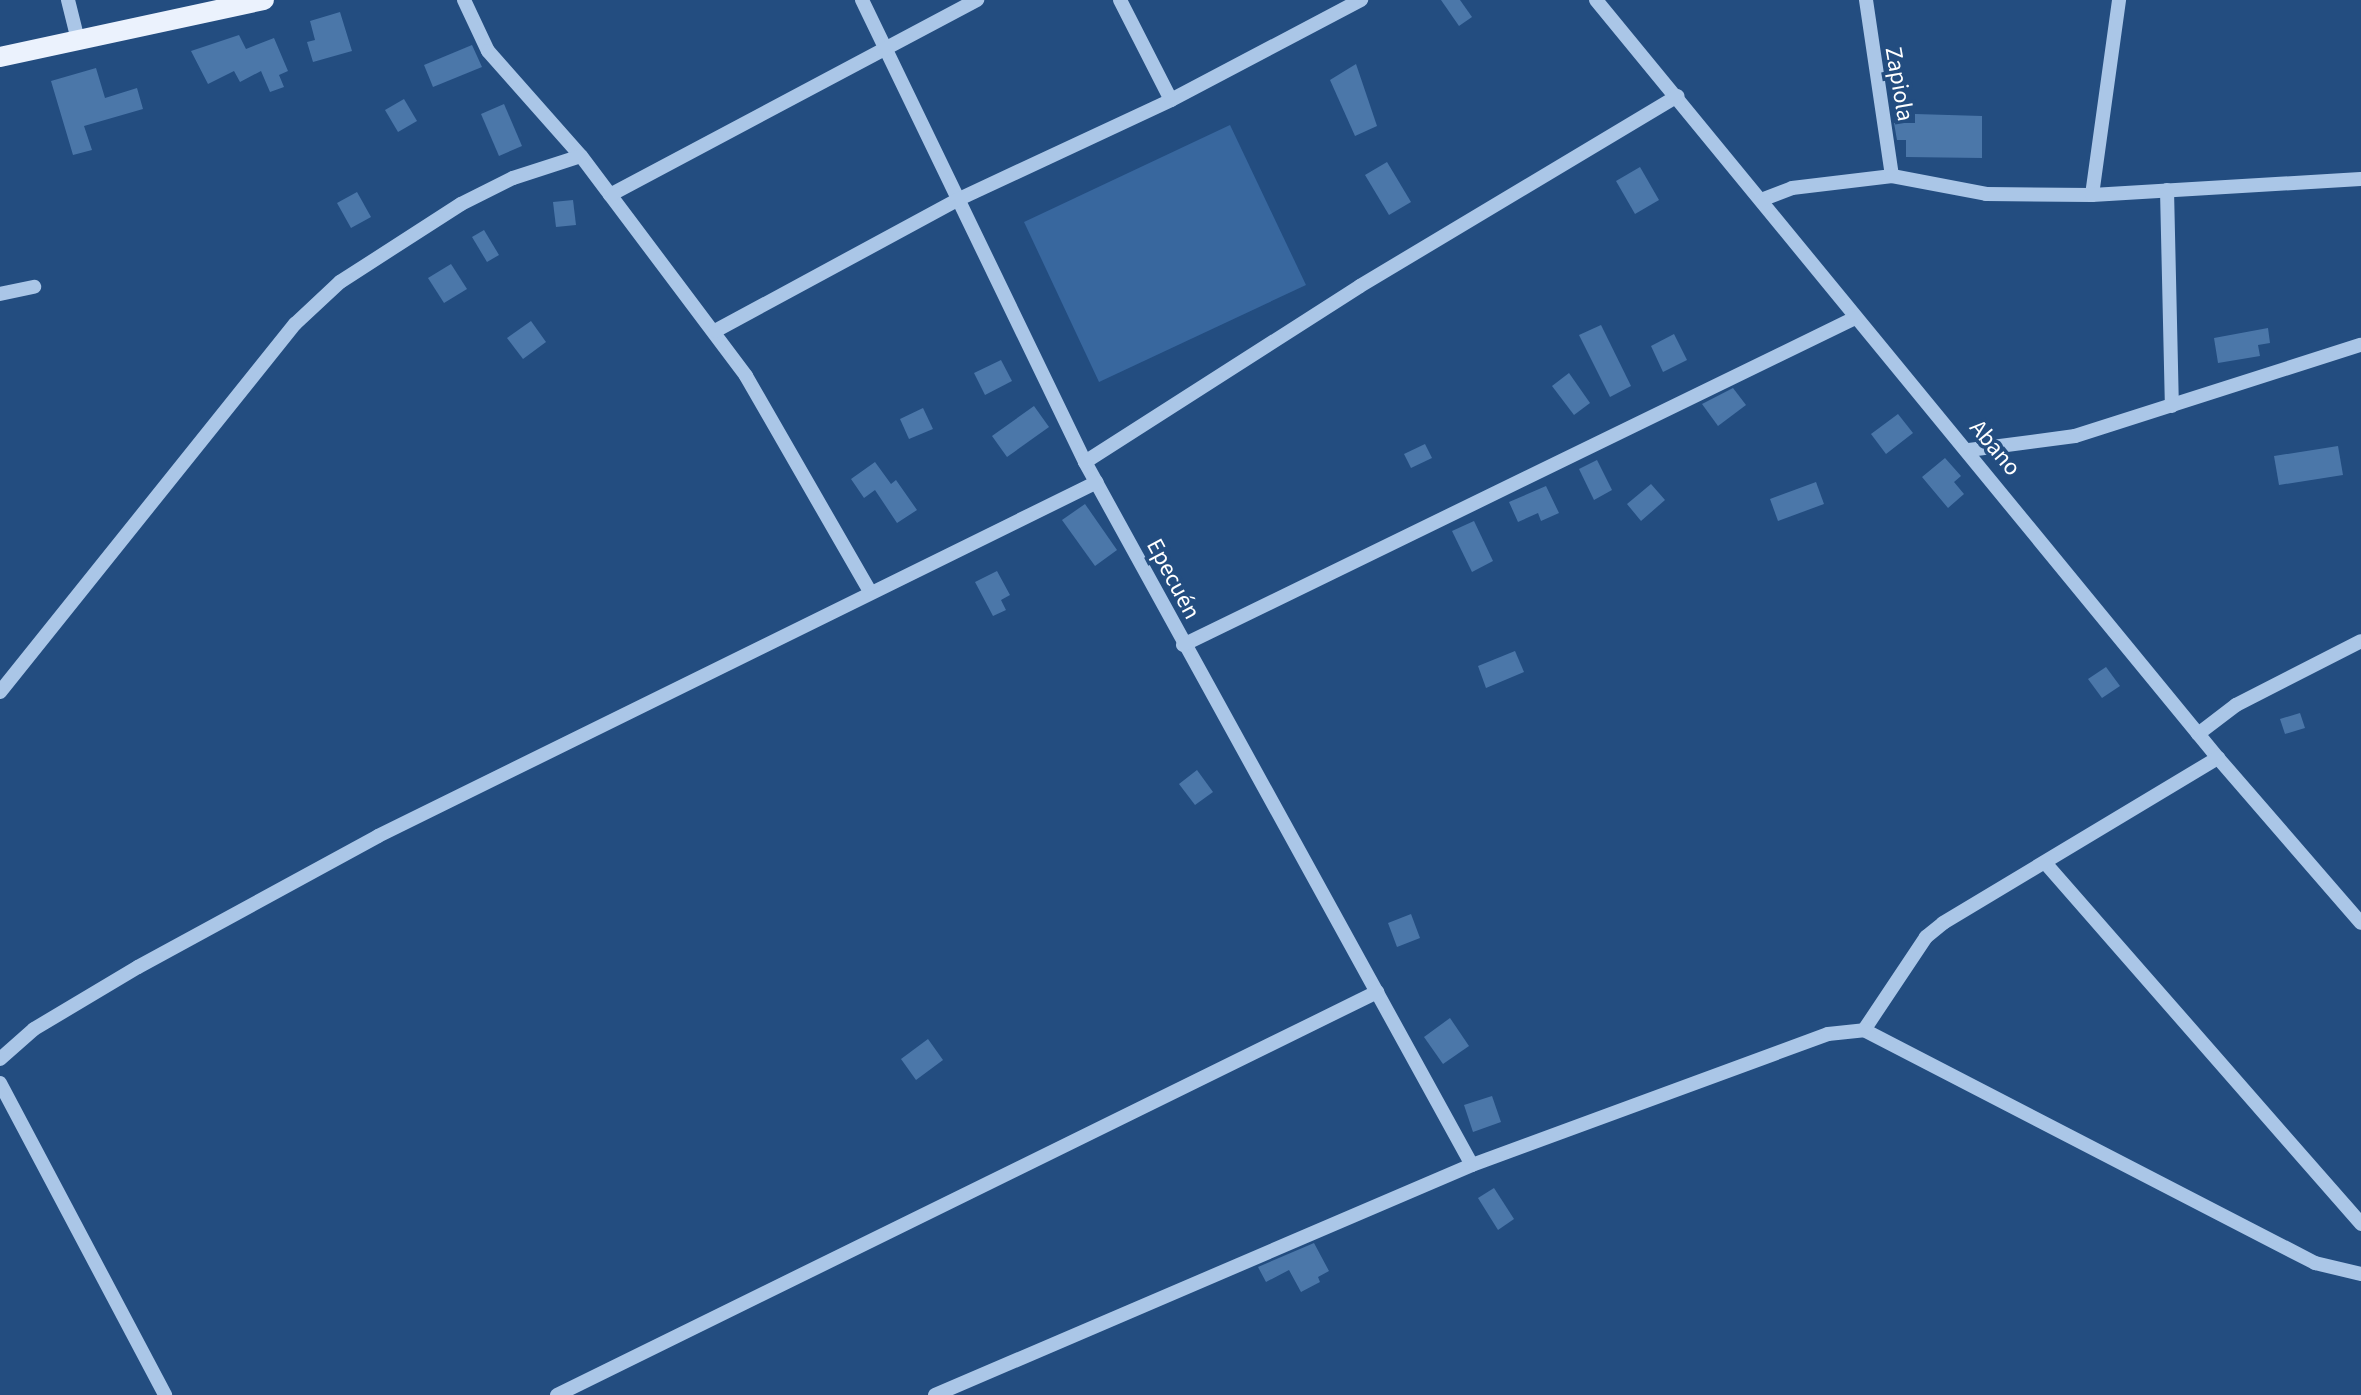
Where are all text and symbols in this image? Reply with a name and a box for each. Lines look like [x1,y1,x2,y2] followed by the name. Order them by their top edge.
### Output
[1878,45,1920,123] street label: Zapiola
[1963,414,2027,482] street label: Abano
[1140,534,1206,624] street label: Epecuén

